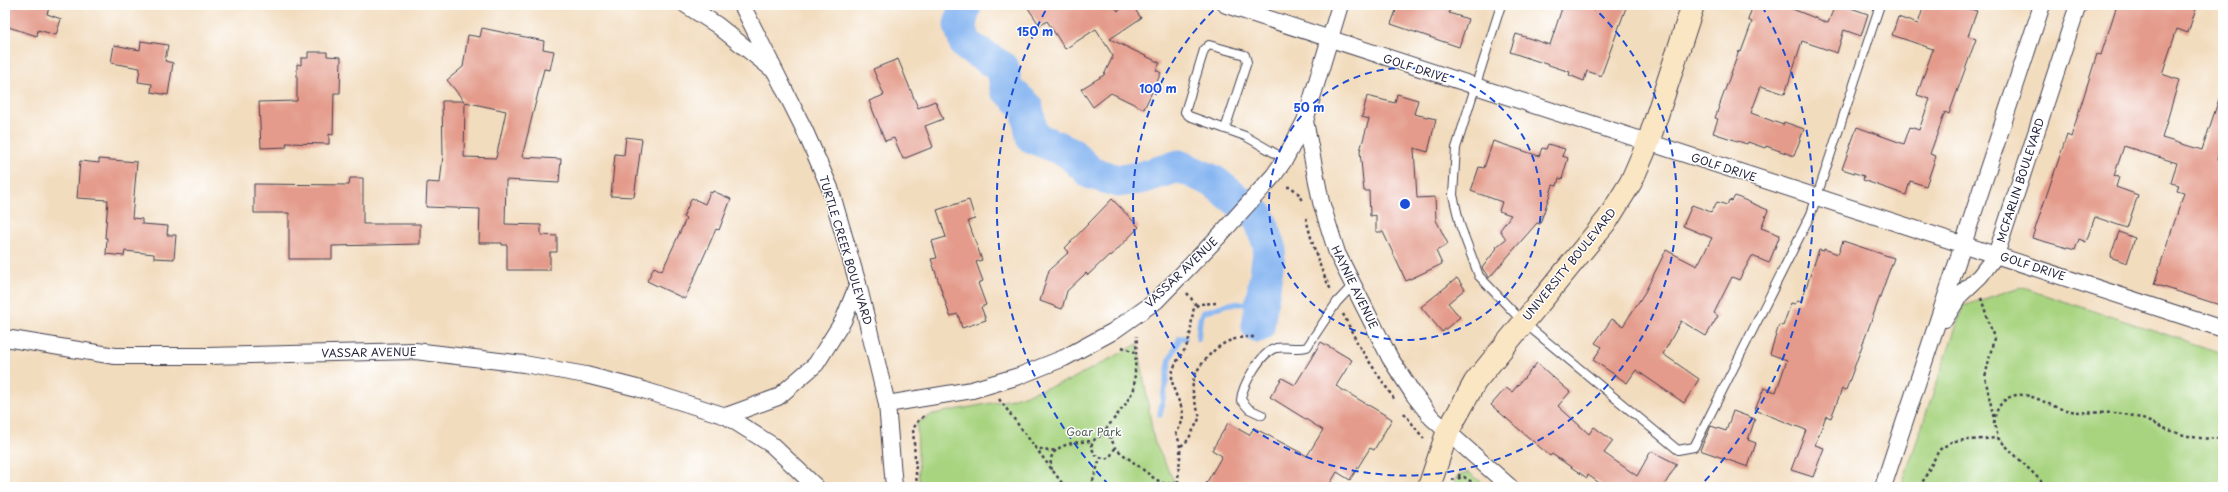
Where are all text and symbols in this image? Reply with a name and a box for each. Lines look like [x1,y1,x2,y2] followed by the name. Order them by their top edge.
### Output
[1017,22,1053,40] text: 150 m
[1381,49,1451,87] street label: GOLF DRIVE
[1139,79,1177,97] text: 100 m
[1293,98,1325,116] text: 50 m
[1992,116,2048,244] street label: MCFARLIN BOULEVARD
[1689,148,1759,186] street label: GOLF DRIVE
[815,173,877,327] street label: TURTLE CREEK BOULEVARD
[1398,197,1412,211] centre of rings
[1518,204,1620,324] street label: UNIVERSITY BOULEVARD
[1141,233,1221,311] street label: VASSAR AVENUE
[1327,243,1383,332] street label: HAYNIE AVENUE
[1998,247,2068,285] street label: GOLF DRIVE
[321,343,417,361] street label: VASSAR AVENUE
[1066,423,1122,440] park label: Goar Park

